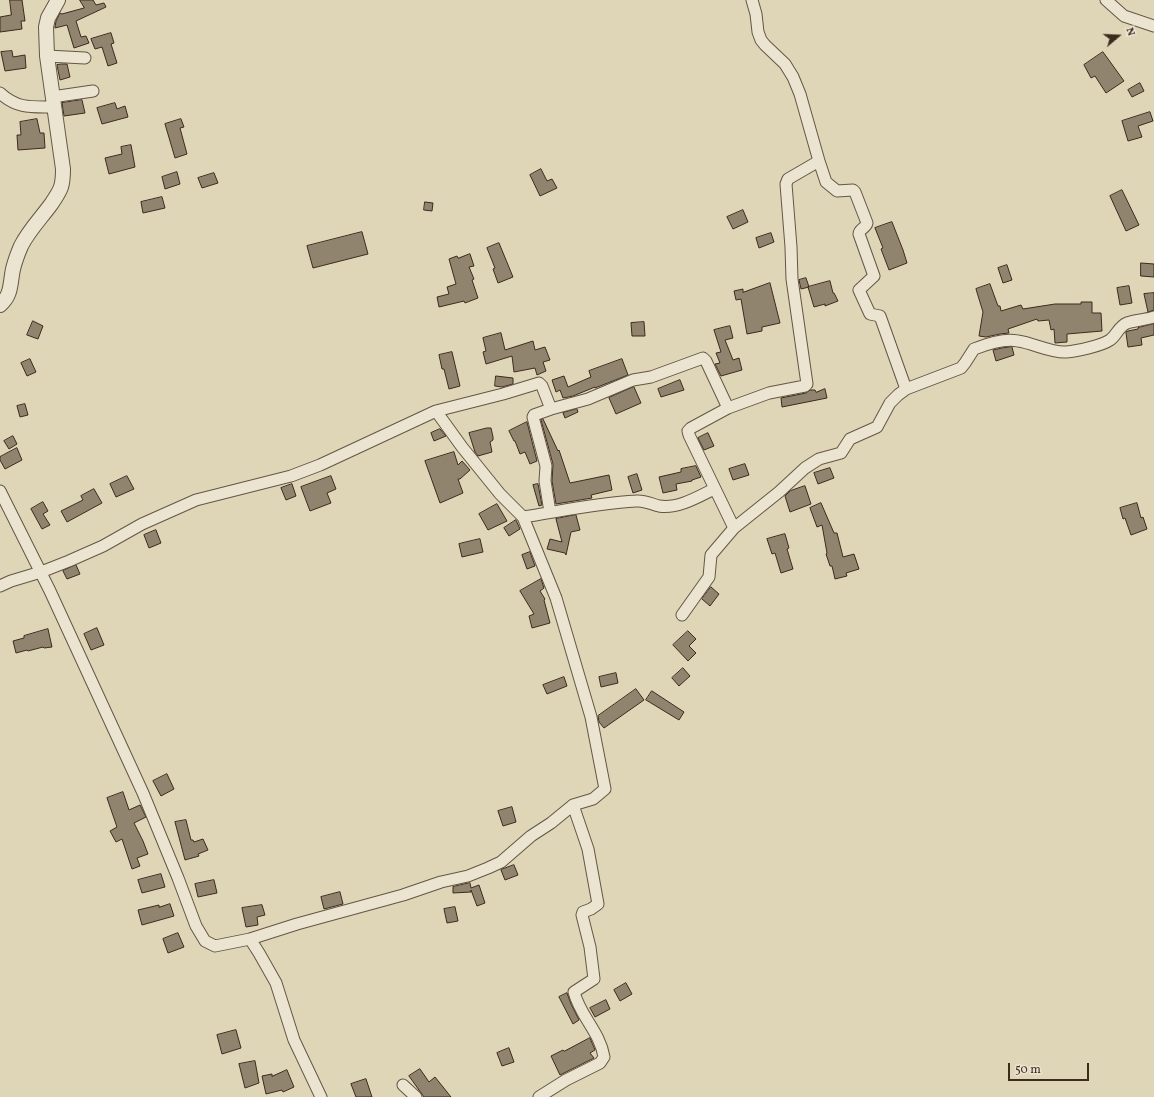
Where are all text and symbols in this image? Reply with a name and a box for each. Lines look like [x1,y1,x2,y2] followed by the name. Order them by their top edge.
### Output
[1098,16,1138,56] north arrow
[1121,26,1138,38] text: N
[1010,1055,1091,1081] scale bar
[1015,1062,1041,1078] text: 50 m

